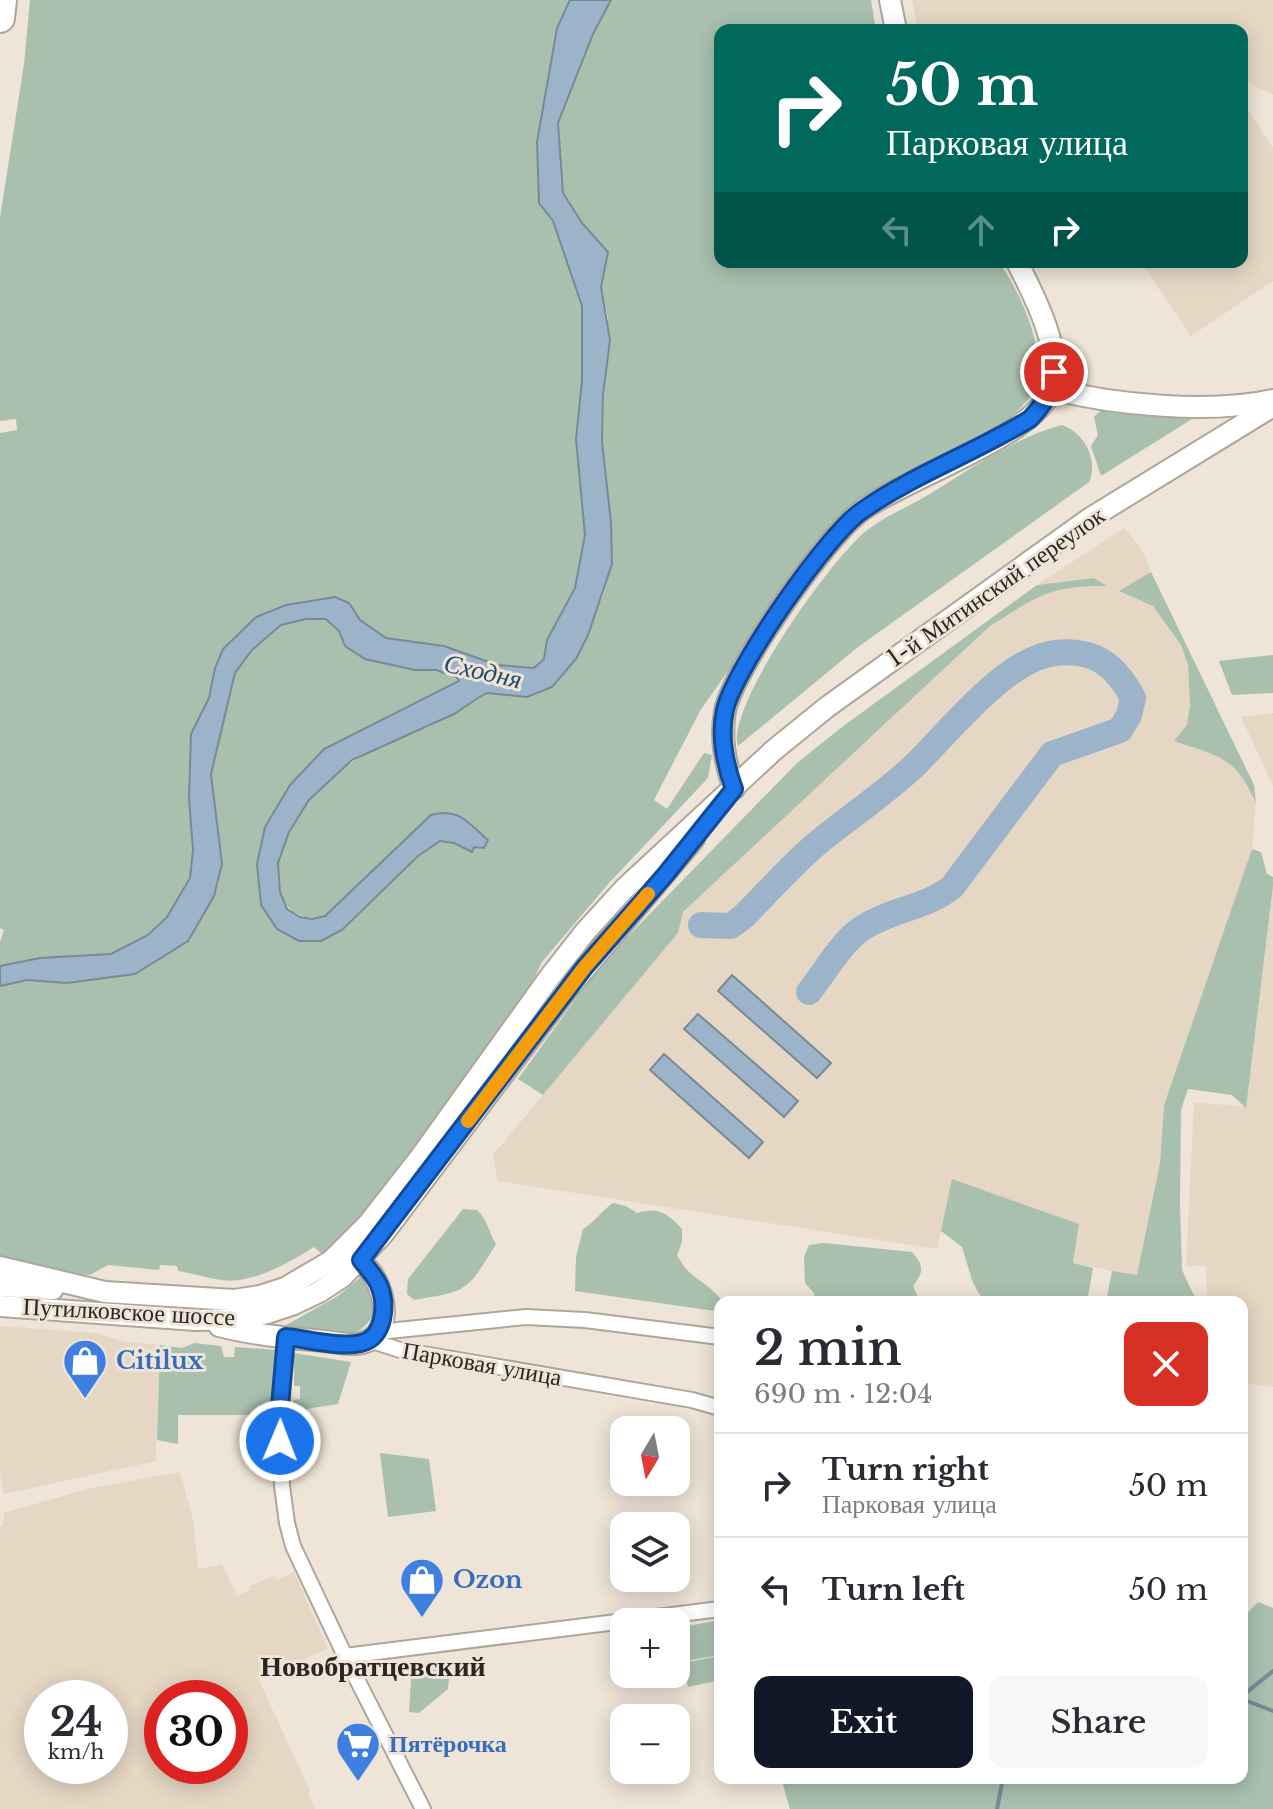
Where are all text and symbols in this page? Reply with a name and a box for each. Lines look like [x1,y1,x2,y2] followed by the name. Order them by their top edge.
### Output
[886,51,1038,120] text: 50 m
[754,56,858,160] icon: right
[886,120,1128,165] text: Парковая улица
[875,208,919,252] icon: left
[959,208,1003,252] icon: ahead
[1043,208,1087,252] icon: right
[1020,338,1088,406] pin
[1032,350,1076,394] icon: arrive
[881,500,1110,673] street label: 1-й Митинский переулок
[441,647,525,695] water label: Сходня
[22,1291,236,1332] street label: Путилковское шоссе
[754,1318,902,1378] text: 2 min
[1124,1322,1208,1406] button: close
[400,1335,564,1392] street label: Парковая улица
[61,1337,109,1400] shop icon: Citilux
[116,1346,204,1375] place label: Citilux
[754,1378,933,1410] text: 690 m · 12:04
[238,1399,322,1483] position arrow
[610,1416,690,1496] north arrow
[610,1416,690,1784] map controls
[822,1451,989,1488] text: Turn right
[754,1463,798,1507] icon: right
[1129,1467,1208,1504] text: 50 m
[822,1488,997,1520] text: Парковая улица
[610,1512,690,1592] button: layers
[398,1556,446,1619] shop icon: Ozon
[453,1565,523,1594] place label: Ozon
[754,1567,798,1611] icon: left
[822,1571,965,1608] text: Turn left
[1129,1571,1208,1608] text: 50 m
[610,1608,690,1688] button: +
[260,1649,486,1684] district label: Новобратцевский
[754,1676,973,1768] button: Exit
[989,1676,1208,1768] button: Share
[144,1680,248,1784] speed limit sign: 30
[50,1697,102,1747] text: 24
[610,1704,690,1784] button: −
[334,1720,382,1783] supermarket icon: Пятёрочка
[389,1729,507,1758] place label: Пятёрочка
[48,1740,104,1764] text: km/h

